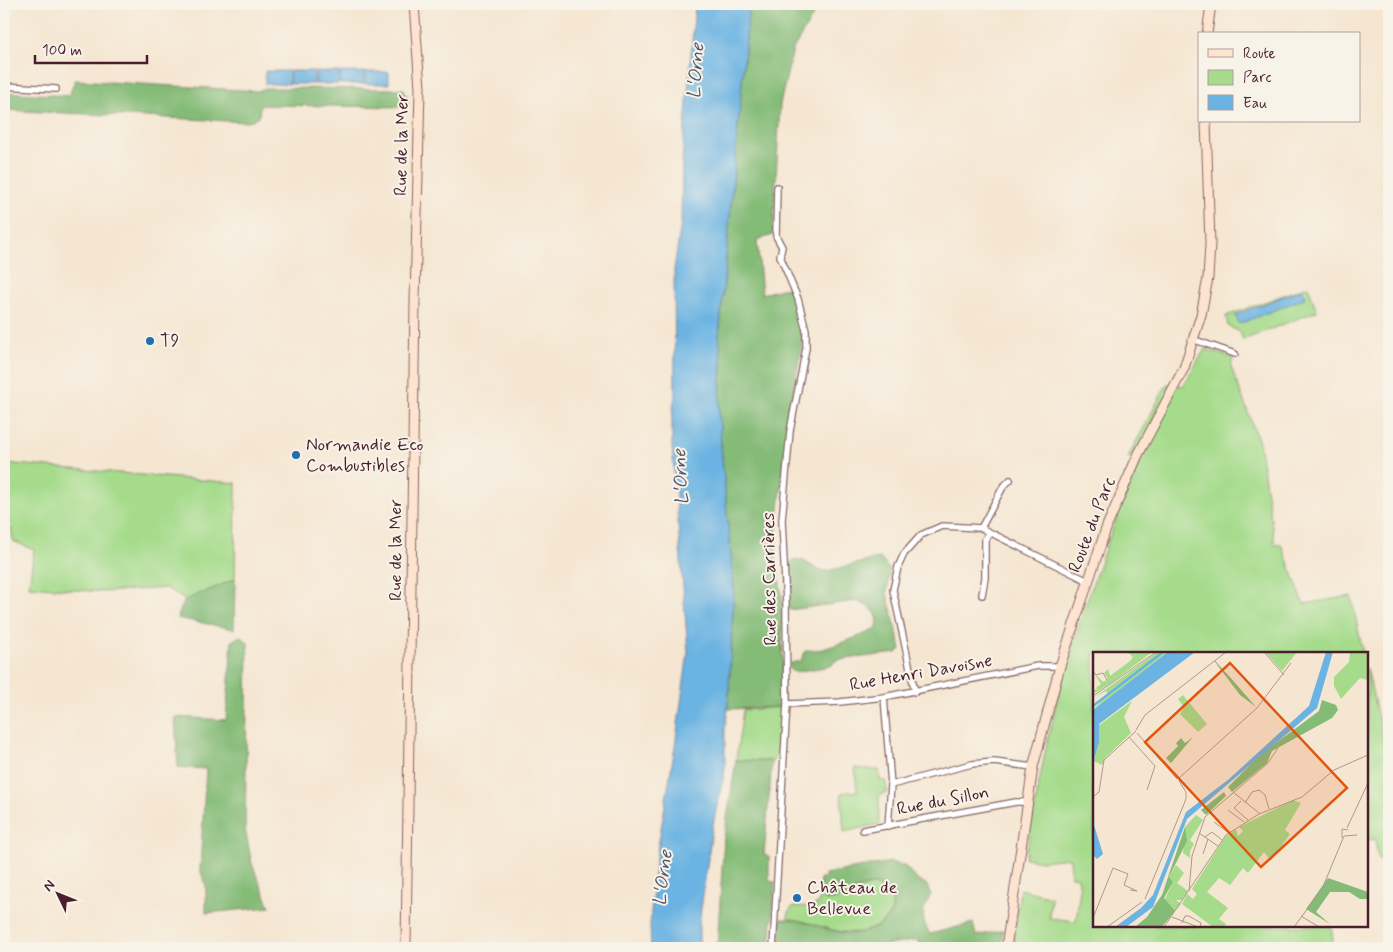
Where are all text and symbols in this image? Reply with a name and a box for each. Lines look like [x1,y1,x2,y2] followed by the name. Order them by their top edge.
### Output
[35,32,148,64] scale bar
[1198,32,1360,122] legend
[42,41,82,61] text: 100 m
[682,41,711,100] water label: L'Orne
[1243,44,1276,64] text: Route
[1243,68,1271,88] text: Parc
[389,93,415,196] street label: Rue de la Mer
[1243,94,1267,114] text: Eau
[160,329,179,353] place label: T9
[144,335,156,347] marker: T9
[306,433,423,478] place label: Normandie Eco Combustibles
[667,447,695,505] water label: L'Orne
[290,449,302,461] marker: Normandie Eco Combustibles
[1063,474,1121,576] street label: Route du Parc
[384,499,408,601] street label: Rue de la Mer
[757,512,783,646] street label: Rue des Carrières
[848,649,994,697] street label: Rue Henri Davoisne
[1093,652,1368,927] inset map
[895,780,991,822] street label: Rue du Sillon
[647,848,679,907] water label: L'Orne
[32,870,82,920] north arrow
[39,876,59,895] text: N
[807,876,898,921] place label: Château de Bellevue
[791,892,803,904] marker: Château de Bellevue

